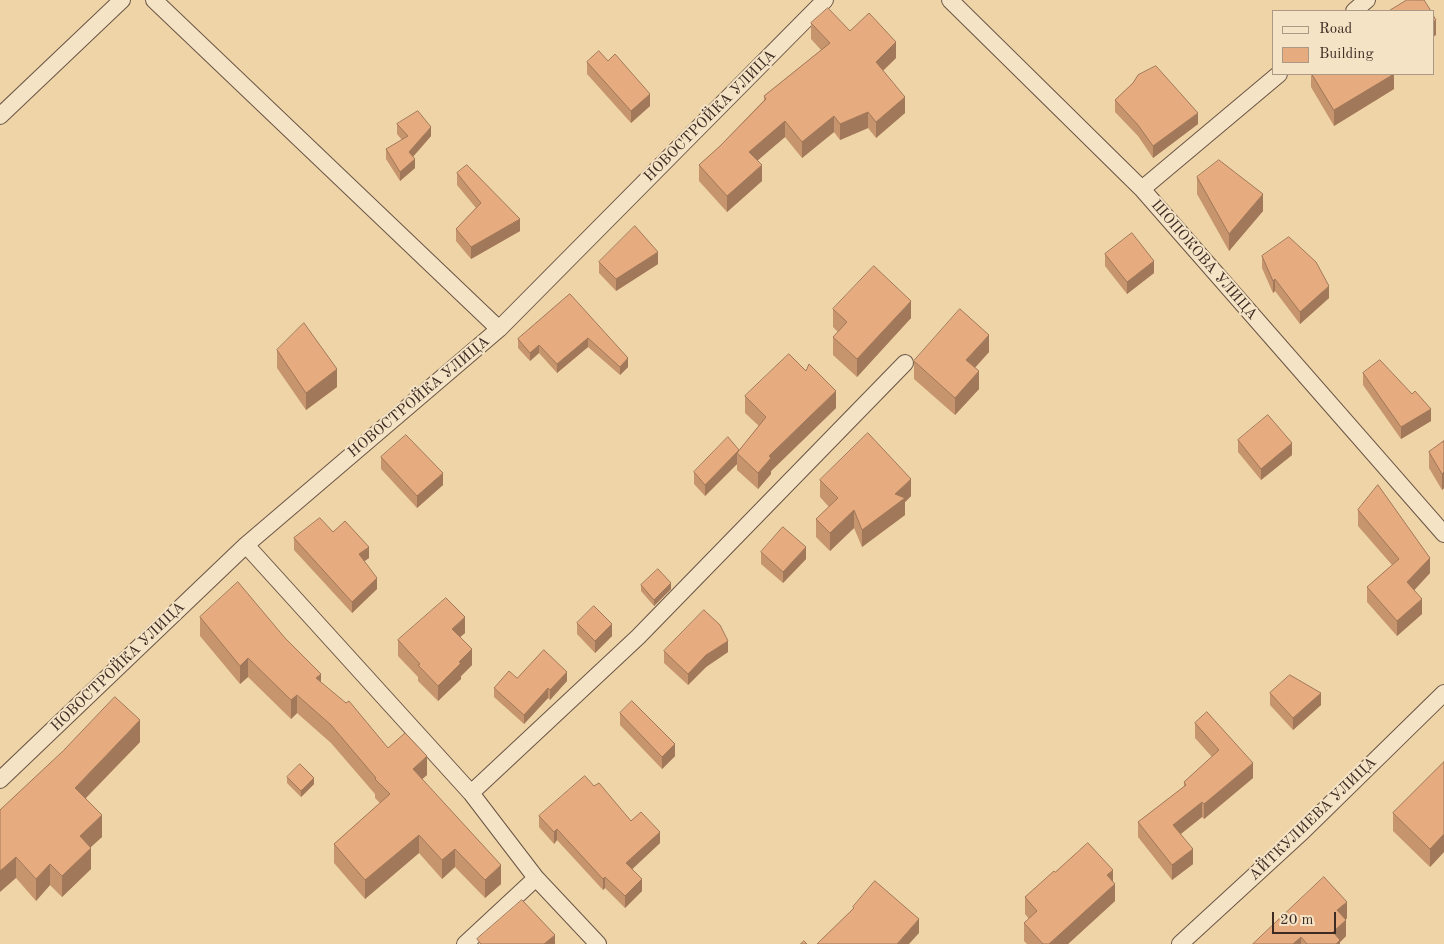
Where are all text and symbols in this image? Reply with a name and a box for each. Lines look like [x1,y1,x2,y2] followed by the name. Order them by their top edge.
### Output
[1272,10,1434,75] legend
[1319,22,1352,37] text: Road
[640,46,780,186] street label: НОВОСТРОЙКА УЛИЦА
[1319,47,1374,62] text: Building
[1147,196,1261,324] street label: ШОПОКОВА УЛИЦА
[345,332,493,462] street label: НОВОСТРОЙКА УЛИЦА
[47,598,189,736] street label: НОВОСТРОЙКА УЛИЦА
[1245,753,1381,885] street label: АЙТКУЛИЕВА УЛИЦА
[1274,902,1338,934] scale bar
[1280,913,1314,928] text: 20 m

